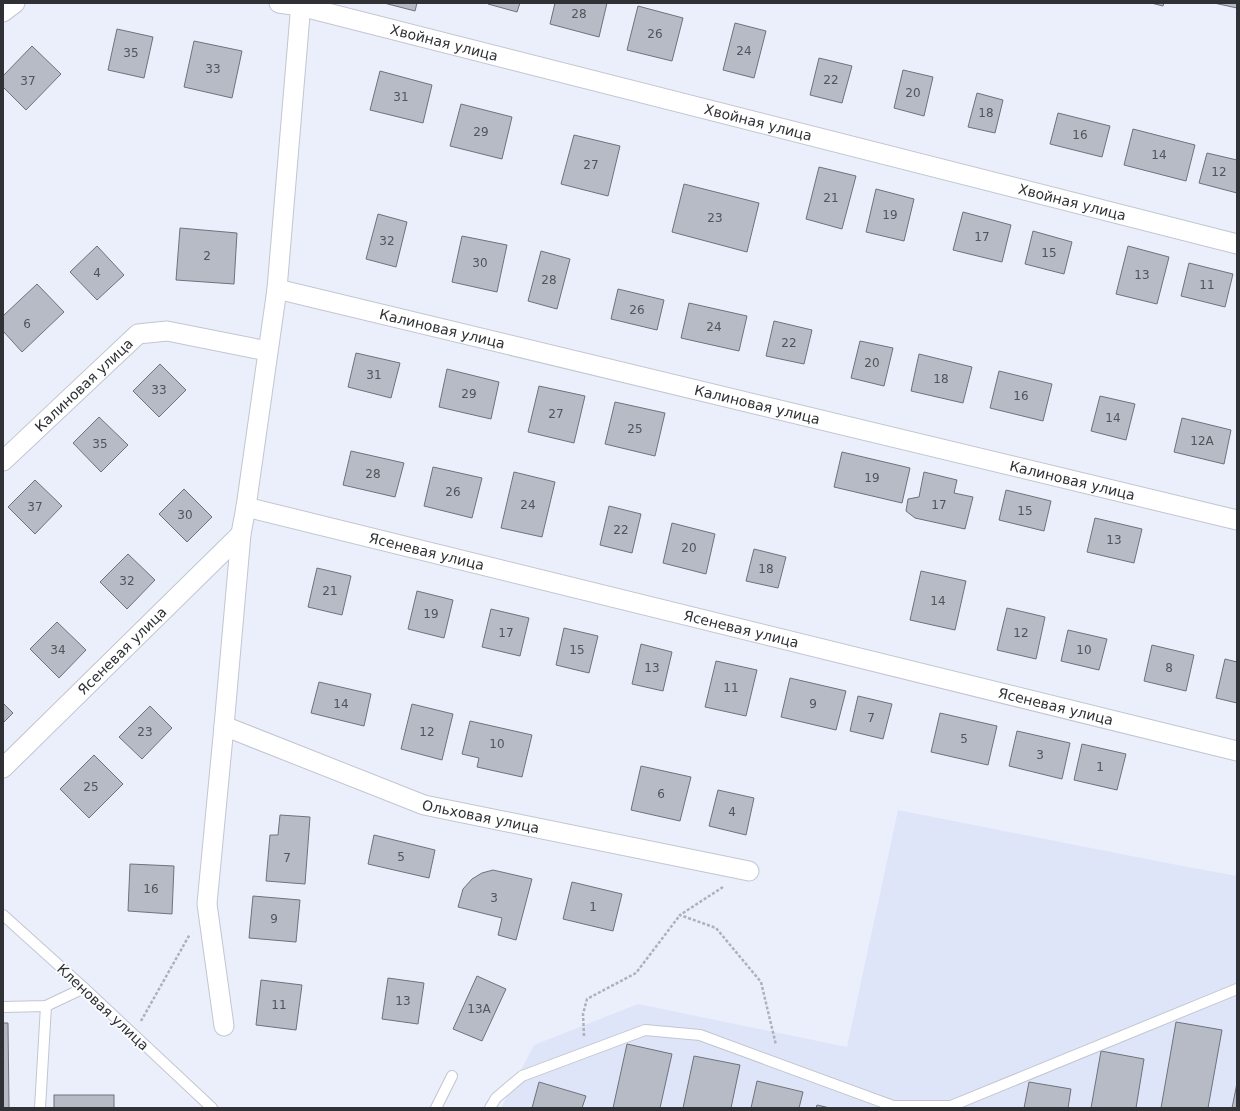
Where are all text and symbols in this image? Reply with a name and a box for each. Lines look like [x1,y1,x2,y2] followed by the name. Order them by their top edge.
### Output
[571,7,587,21] house number: 28
[389,21,500,64] street label: Хвойная улица
[647,27,663,41] house number: 26
[736,44,752,58] house number: 24
[123,46,139,60] house number: 35
[205,62,221,76] house number: 33
[823,73,839,87] house number: 22
[20,74,36,88] house number: 37
[905,86,921,100] house number: 20
[393,90,409,104] house number: 31
[703,101,814,144] street label: Хвойная улица
[978,106,994,120] house number: 18
[473,125,489,139] house number: 29
[1072,128,1088,142] house number: 16
[1151,148,1167,162] house number: 14
[583,158,599,172] house number: 27
[1211,165,1227,179] house number: 12
[1017,181,1128,224] street label: Хвойная улица
[823,191,839,205] house number: 21
[882,208,898,222] house number: 19
[707,211,723,225] house number: 23
[974,230,990,244] house number: 17
[379,234,395,248] house number: 32
[1041,246,1057,260] house number: 15
[203,249,211,263] house number: 2
[472,256,488,270] house number: 30
[93,266,101,280] house number: 4
[1134,268,1150,282] house number: 13
[541,273,557,287] house number: 28
[1199,278,1215,292] house number: 11
[629,303,645,317] house number: 26
[378,306,507,352] street label: Калиновая улица
[23,317,31,331] house number: 6
[706,320,722,334] house number: 24
[32,335,136,435] street label: Калиновая улица
[781,336,797,350] house number: 22
[864,356,880,370] house number: 20
[366,368,382,382] house number: 31
[933,372,949,386] house number: 18
[693,382,822,427] street label: Калиновая улица
[151,383,167,397] house number: 33
[461,387,477,401] house number: 29
[1013,389,1029,403] house number: 16
[548,407,564,421] house number: 27
[1105,411,1121,425] house number: 14
[627,422,643,436] house number: 25
[1190,434,1215,448] house number: 12А
[92,437,108,451] house number: 35
[1008,458,1137,503] street label: Калиновая улица
[365,467,381,481] house number: 28
[864,471,880,485] house number: 19
[445,485,461,499] house number: 26
[520,498,536,512] house number: 24
[931,498,947,512] house number: 17
[27,500,43,514] house number: 37
[1017,504,1033,518] house number: 15
[177,508,193,522] house number: 30
[613,523,629,537] house number: 22
[367,530,486,573] street label: Ясеневая улица
[1106,533,1122,547] house number: 13
[681,541,697,555] house number: 20
[758,562,774,576] house number: 18
[119,574,135,588] house number: 32
[322,584,338,598] house number: 21
[930,594,946,608] house number: 14
[74,604,170,698] street label: Ясеневая улица
[423,607,439,621] house number: 19
[682,607,800,651] street label: Ясеневая улица
[498,626,514,640] house number: 17
[1013,626,1029,640] house number: 12
[50,643,66,657] house number: 34
[569,643,585,657] house number: 15
[1076,643,1092,657] house number: 10
[644,661,660,675] house number: 13
[1165,661,1173,675] house number: 8
[723,681,739,695] house number: 11
[997,685,1115,728] street label: Ясеневая улица
[333,697,349,711] house number: 14
[809,697,817,711] house number: 9
[867,711,875,725] house number: 7
[137,725,153,739] house number: 23
[419,725,435,739] house number: 12
[960,732,968,746] house number: 5
[489,737,505,751] house number: 10
[1036,748,1044,762] house number: 3
[1096,760,1104,774] house number: 1
[83,780,99,794] house number: 25
[657,787,665,801] house number: 6
[421,797,541,836] street label: Ольховая улица
[728,805,736,819] house number: 4
[397,850,405,864] house number: 5
[283,851,291,865] house number: 7
[143,882,159,896] house number: 16
[490,891,498,905] house number: 3
[589,900,597,914] house number: 1
[270,912,278,926] house number: 9
[54,960,152,1054] street label: Кленовая улица
[395,994,411,1008] house number: 13
[271,998,287,1012] house number: 11
[467,1002,492,1016] house number: 13А

